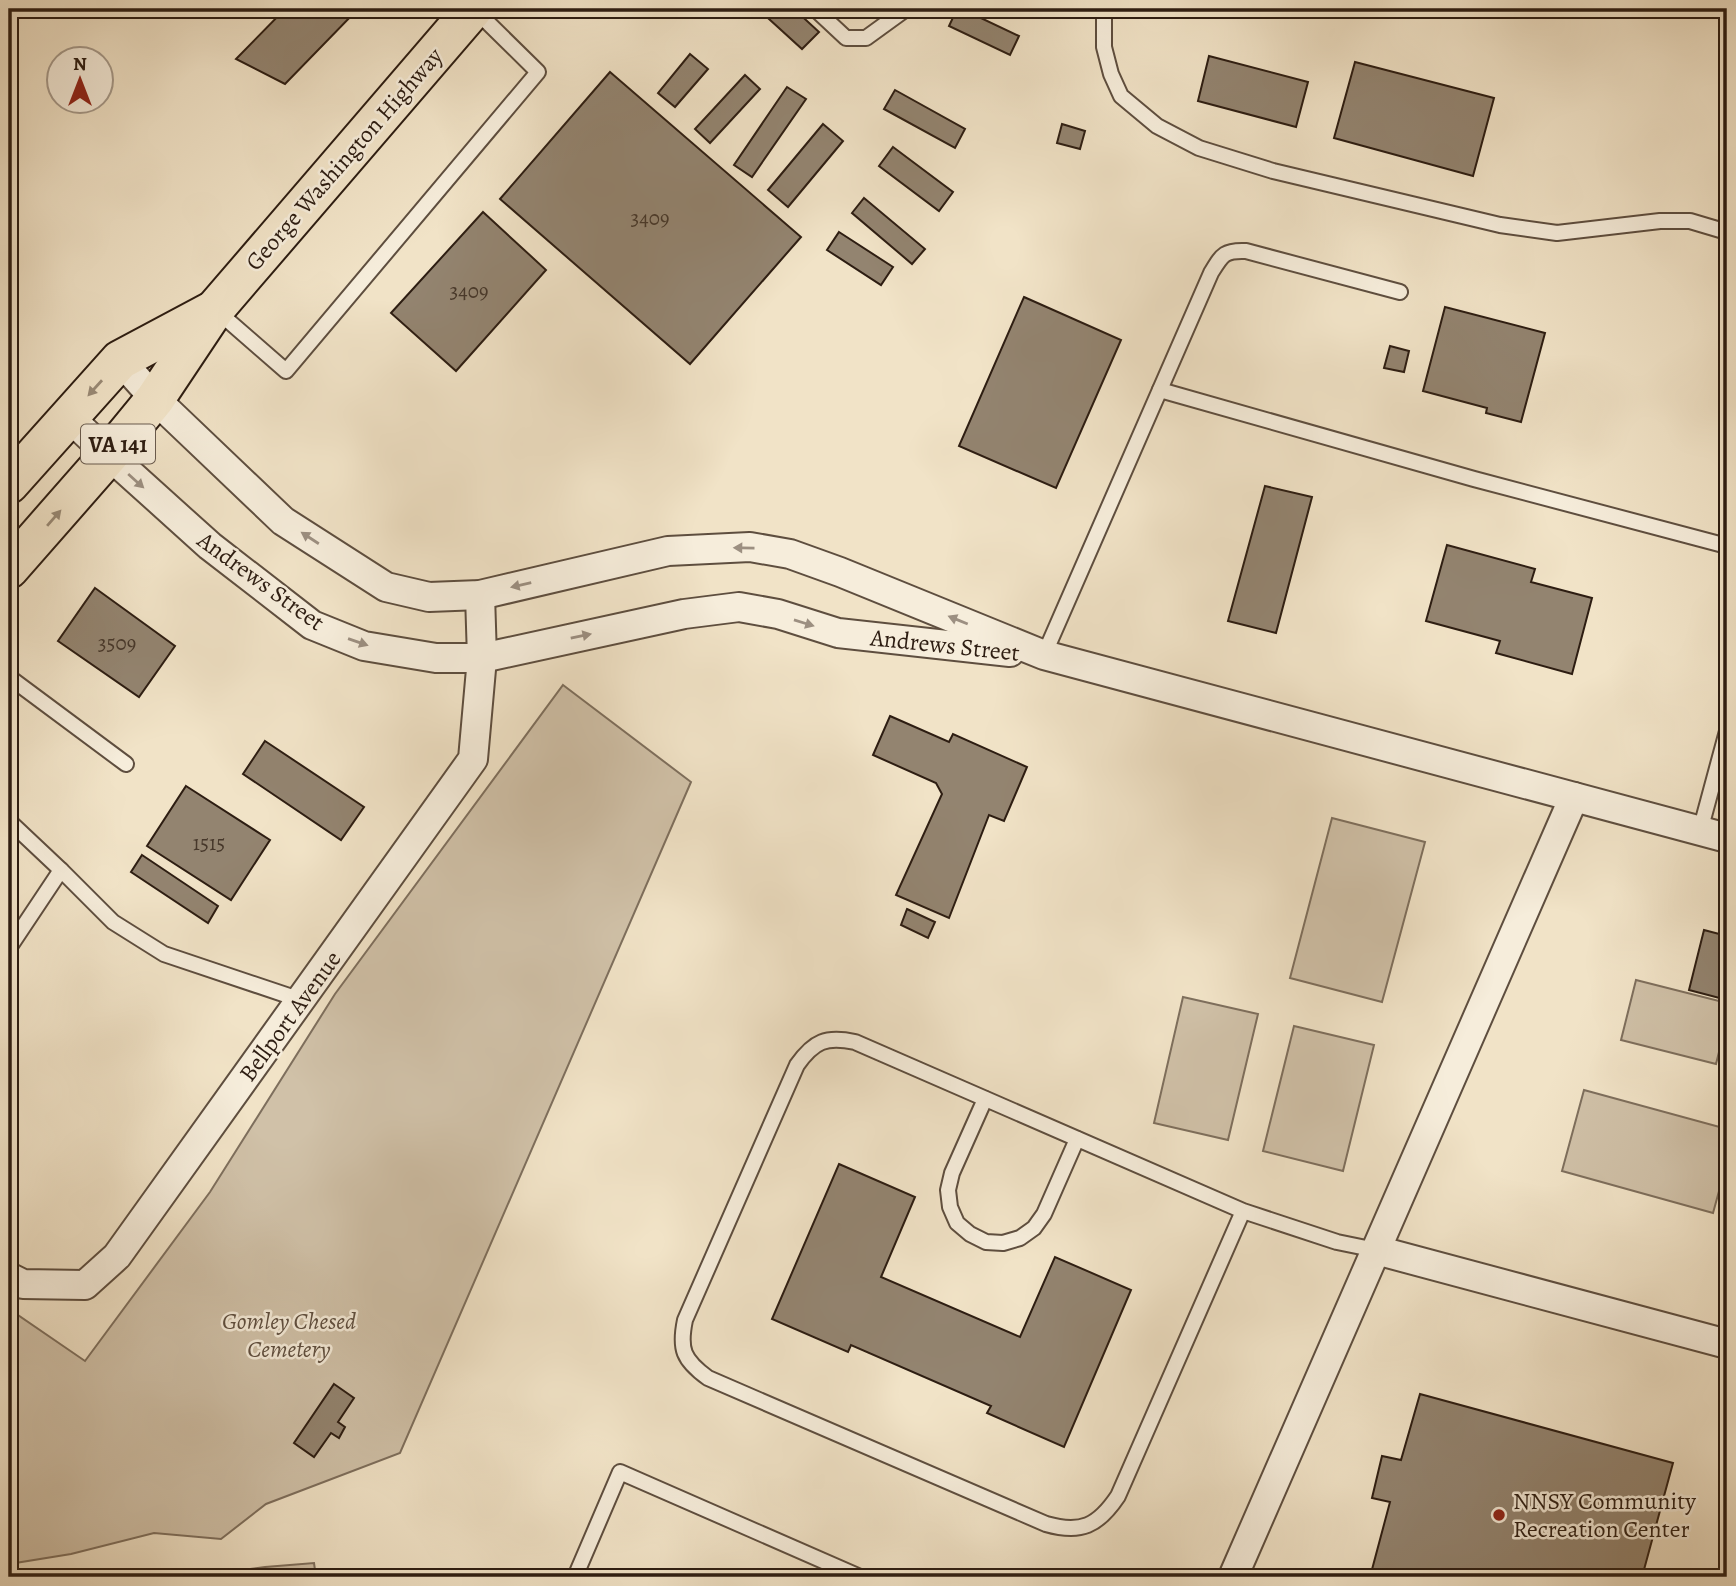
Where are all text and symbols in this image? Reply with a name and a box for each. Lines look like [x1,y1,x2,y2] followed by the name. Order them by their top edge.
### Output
[238,40,450,277] street label: George Washington Highway
[46,46,116,116] north arrow
[73,51,87,77] text: N
[631,204,670,232] house number: 3409
[450,277,489,305] house number: 3409
[87,379,103,397] one-way arrow
[81,424,155,464] road number: VA 141
[128,472,145,488] one-way arrow
[46,509,61,526] one-way arrow
[190,523,331,638] street label: Andrews Street
[300,532,319,545] one-way arrow
[733,542,755,554] one-way arrow
[509,580,531,591] one-way arrow
[948,615,969,626] one-way arrow
[794,618,815,628] one-way arrow
[868,621,1021,669] street label: Andrews Street
[98,629,136,657] house number: 3509
[570,631,592,642] one-way arrow
[347,637,368,648] one-way arrow
[193,829,225,857] house number: 1515
[232,944,348,1088] street label: Bellport Avenue
[222,1305,356,1365] park label: Gomley Chesed Cemetery
[1513,1485,1696,1545] place label: NNSY Community Recreation Center
[1491,1507,1507,1523] marker: NNSY Community Recreation Center

